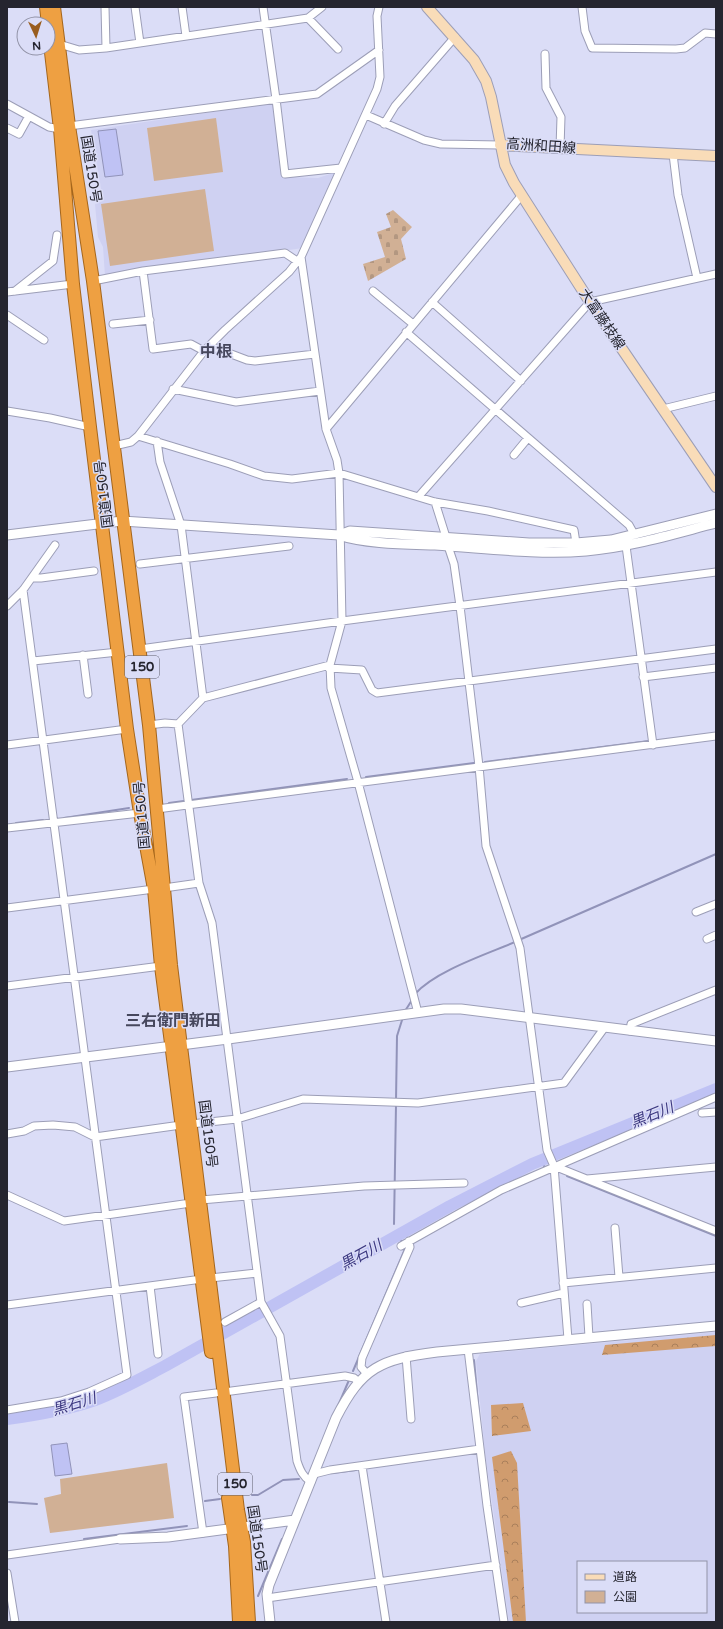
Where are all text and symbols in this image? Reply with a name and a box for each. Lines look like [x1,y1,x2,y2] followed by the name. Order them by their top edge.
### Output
[16,16,56,56] north arrow
[32,39,42,52] text: N
[77,134,105,204] street label: 国道150号
[505,135,577,157] street label: 高洲和田線
[575,285,629,353] street label: 大富藤枝線
[200,342,232,362] district label: 中根
[91,459,117,529] street label: 国道150号
[125,656,159,678] road number: 150
[131,780,153,850] street label: 国道150号
[125,1011,221,1031] district label: 三右衛門新田
[628,1097,678,1132] water label: 黒石川
[195,1099,221,1169] street label: 国道150号
[337,1235,387,1274] water label: 黒石川
[50,1388,100,1419] water label: 黒石川
[218,1473,252,1495] road number: 150
[244,1504,270,1574] street label: 国道150号
[577,1561,707,1613] legend
[613,1570,637,1584] text: 道路
[613,1590,637,1604] text: 公園

